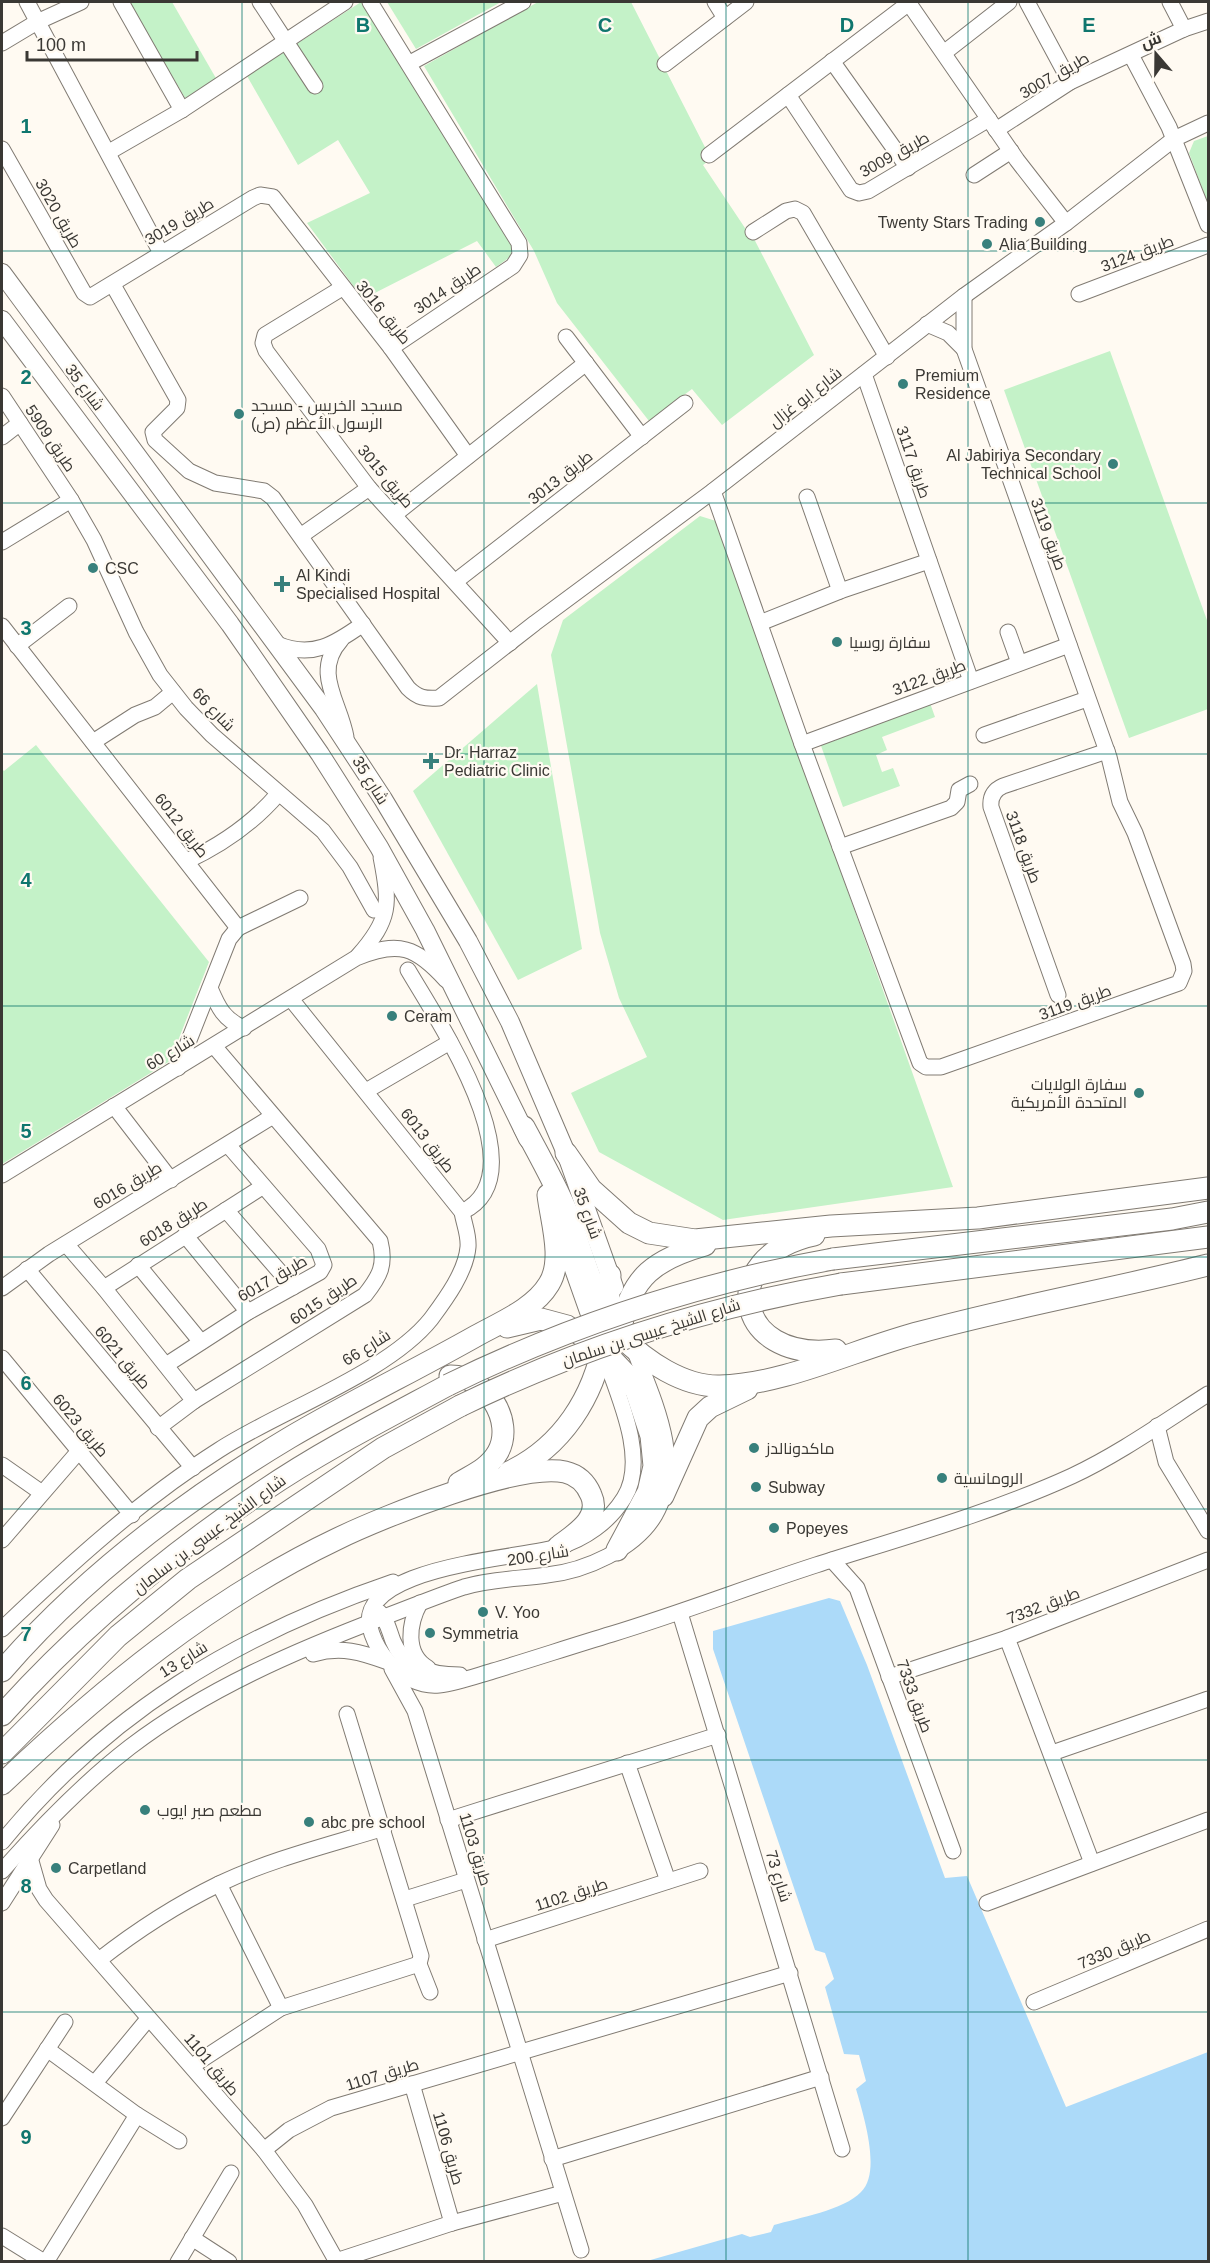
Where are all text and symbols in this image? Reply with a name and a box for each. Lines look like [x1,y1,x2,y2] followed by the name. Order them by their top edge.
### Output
[356,14,370,36] text: B
[598,14,612,36] text: C
[840,14,854,36] text: D
[1082,14,1096,36] text: E
[27,24,196,62] scale bar
[1126,24,1186,84] north arrow
[1138,29,1164,53] text: ش
[36,35,86,55] text: 100 m
[1017,49,1093,104] street label: طريق 3007
[20,115,32,137] text: 1
[857,128,933,182] street label: طريق 3009
[30,176,85,252] street label: طريق 3020
[142,194,217,250] street label: طريق 3019
[878,214,1028,231] place label: Twenty Stars Trading
[1033,215,1047,229] marker: Twenty Stars Trading
[1098,232,1177,277] street label: طريق 3124
[999,236,1087,253] place label: Alia Building
[980,237,994,251] marker: Alia Building
[411,260,485,319] street label: طريق 3014
[351,277,414,349] street label: طريق 3016
[59,361,107,415] street label: شارع 35
[766,364,847,433] street label: شارع ابو غزال
[20,366,32,388] text: 2
[915,367,991,402] place label: Premium Residence
[896,377,910,391] marker: Premium Residence
[251,397,403,435] place label: مسجد الخريس - مسجد الرسول الأعظم (ص)
[20,402,79,476] street label: طريق 5909
[232,407,246,421] marker: مسجد الخريس - مسجد الرسول الأعظم (ص)
[891,424,934,501] street label: طريق 3117
[353,442,417,512] street label: طريق 3015
[525,447,597,509] street label: طريق 3013
[946,447,1101,482] place label: Al Jabiriya Secondary Technical School
[1106,457,1120,471] marker: Al Jabiriya Secondary Technical School
[1026,496,1069,573] street label: طريق 3119
[105,560,139,577] place label: CSC
[86,561,100,575] marker: CSC
[296,567,440,602] place label: Al Kindi Specialised Hospital
[273,575,291,593] marker: Al Kindi Specialised Hospital
[20,617,32,639] text: 3
[849,634,931,652] place label: سفارة روسيا
[830,635,844,649] marker: سفارة روسيا
[890,656,969,700] street label: طريق 3122
[187,684,238,736] street label: شارع 66
[444,744,550,779] place label: Dr. Harraz Pediatric Clinic
[422,752,440,770] marker: Dr. Harraz Pediatric Clinic
[347,753,392,809] street label: شارع 35
[150,790,212,862] street label: طريق 6012
[1001,809,1044,886] street label: طريق 3118
[20,869,32,891] text: 4
[1037,982,1114,1025] street label: طريق 3119
[404,1008,452,1025] place label: Ceram
[385,1009,399,1023] marker: Ceram
[143,1031,199,1076] street label: شارع 60
[1011,1076,1127,1112] place label: سفارة الولايات المتحدة الأمريكية
[1132,1086,1146,1100] marker: سفارة الولايات المتحدة الأمريكية
[396,1105,458,1177] street label: طريق 6013
[20,1120,32,1142] text: 5
[90,1158,165,1214] street label: طريق 6016
[568,1185,605,1242] street label: شارع 35
[136,1195,211,1252] street label: طريق 6018
[235,1252,311,1307] street label: طريق 6017
[287,1271,361,1330] street label: طريق 6015
[560,1296,743,1372] street label: شارع الشيخ عيسى بن سلمان
[90,1323,154,1393] street label: طريق 6021
[339,1326,395,1371] street label: شارع 66
[20,1372,32,1394] text: 6
[48,1391,112,1461] street label: طريق 6023
[765,1440,834,1458] place label: ماكدونالدز
[747,1441,761,1455] marker: ماكدونالدز
[954,1470,1023,1488] place label: الرومانسية
[935,1471,949,1485] marker: الرومانسية
[130,1472,291,1600] street label: شارع الشيخ عيسى بن سلمان
[768,1479,825,1496] place label: Subway
[749,1480,763,1494] marker: Subway
[786,1520,848,1537] place label: Popeyes
[767,1521,781,1535] marker: Popeyes
[506,1542,571,1572] street label: شارع 200
[1004,1584,1083,1629] street label: طريق 7332
[495,1604,540,1621] place label: V. Yoo
[476,1605,490,1619] marker: V. Yoo
[20,1623,32,1645] text: 7
[442,1625,519,1642] place label: Symmetria
[423,1626,437,1640] marker: Symmetria
[156,1638,212,1683] street label: شارع 13
[892,1657,936,1736] street label: طريق 7333
[157,1802,262,1822] place label: مطعم صبر ايوب
[138,1803,152,1817] marker: مطعم صبر ايوب
[454,1811,495,1888] street label: طريق 1103
[321,1814,425,1831] place label: abc pre school
[302,1815,316,1829] marker: abc pre school
[760,1848,794,1905] street label: شارع 73
[68,1860,146,1877] place label: Carpetland
[49,1861,63,1875] marker: Carpetland
[20,1875,32,1897] text: 8
[533,1875,610,1916] street label: طريق 1102
[1076,1927,1154,1974] street label: طريق 7330
[179,2030,242,2100] street label: طريق 1101
[344,2055,421,2096] street label: طريق 1107
[428,2110,467,2187] street label: طريق 1106
[20,2126,32,2148] text: 9

